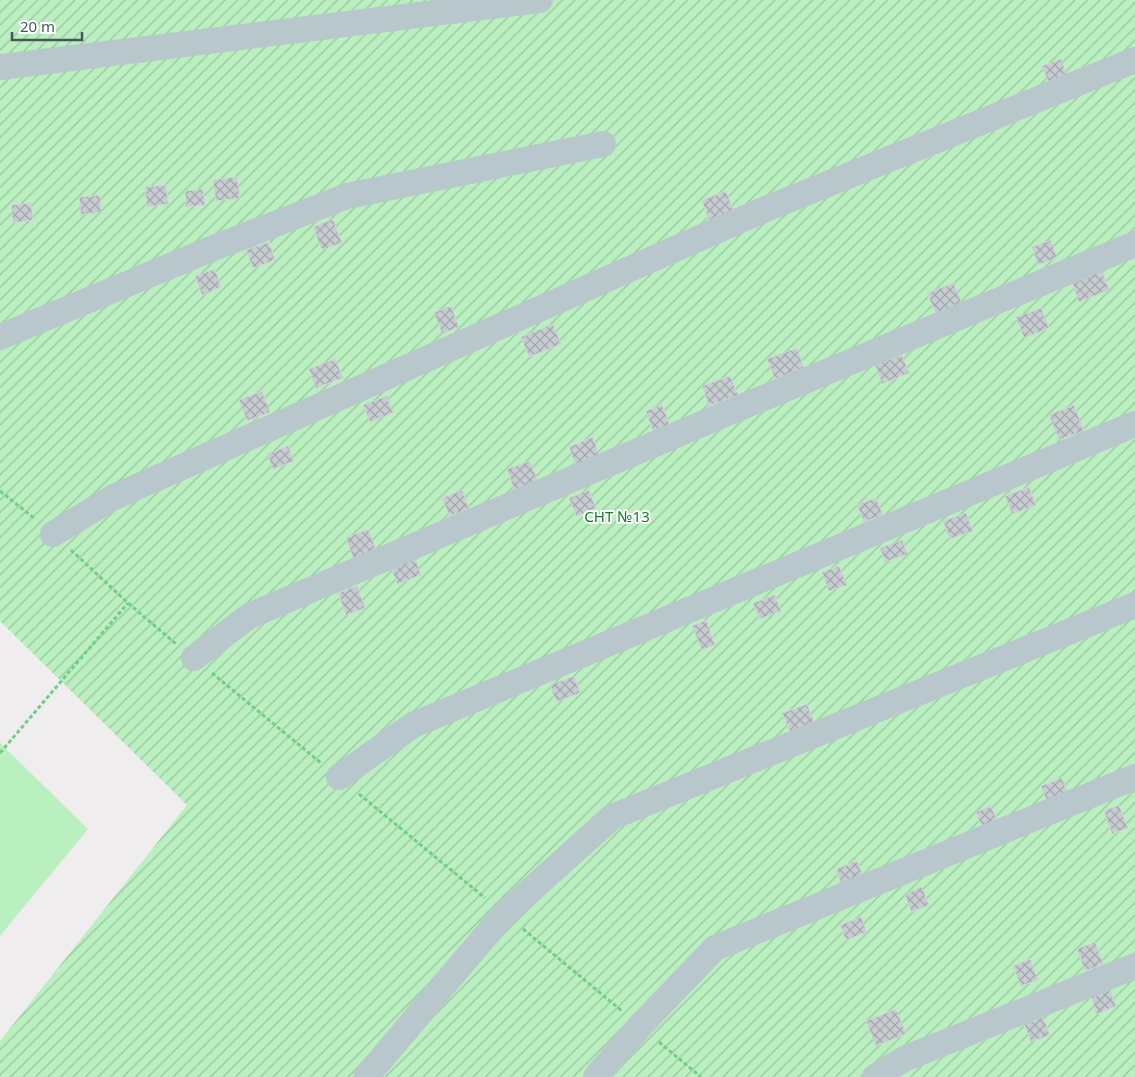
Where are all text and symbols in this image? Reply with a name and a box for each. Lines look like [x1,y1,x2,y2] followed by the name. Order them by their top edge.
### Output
[12,10,82,42] scale bar
[20,16,55,36] text: 20 m
[584,506,650,526] park label: СНТ №13

